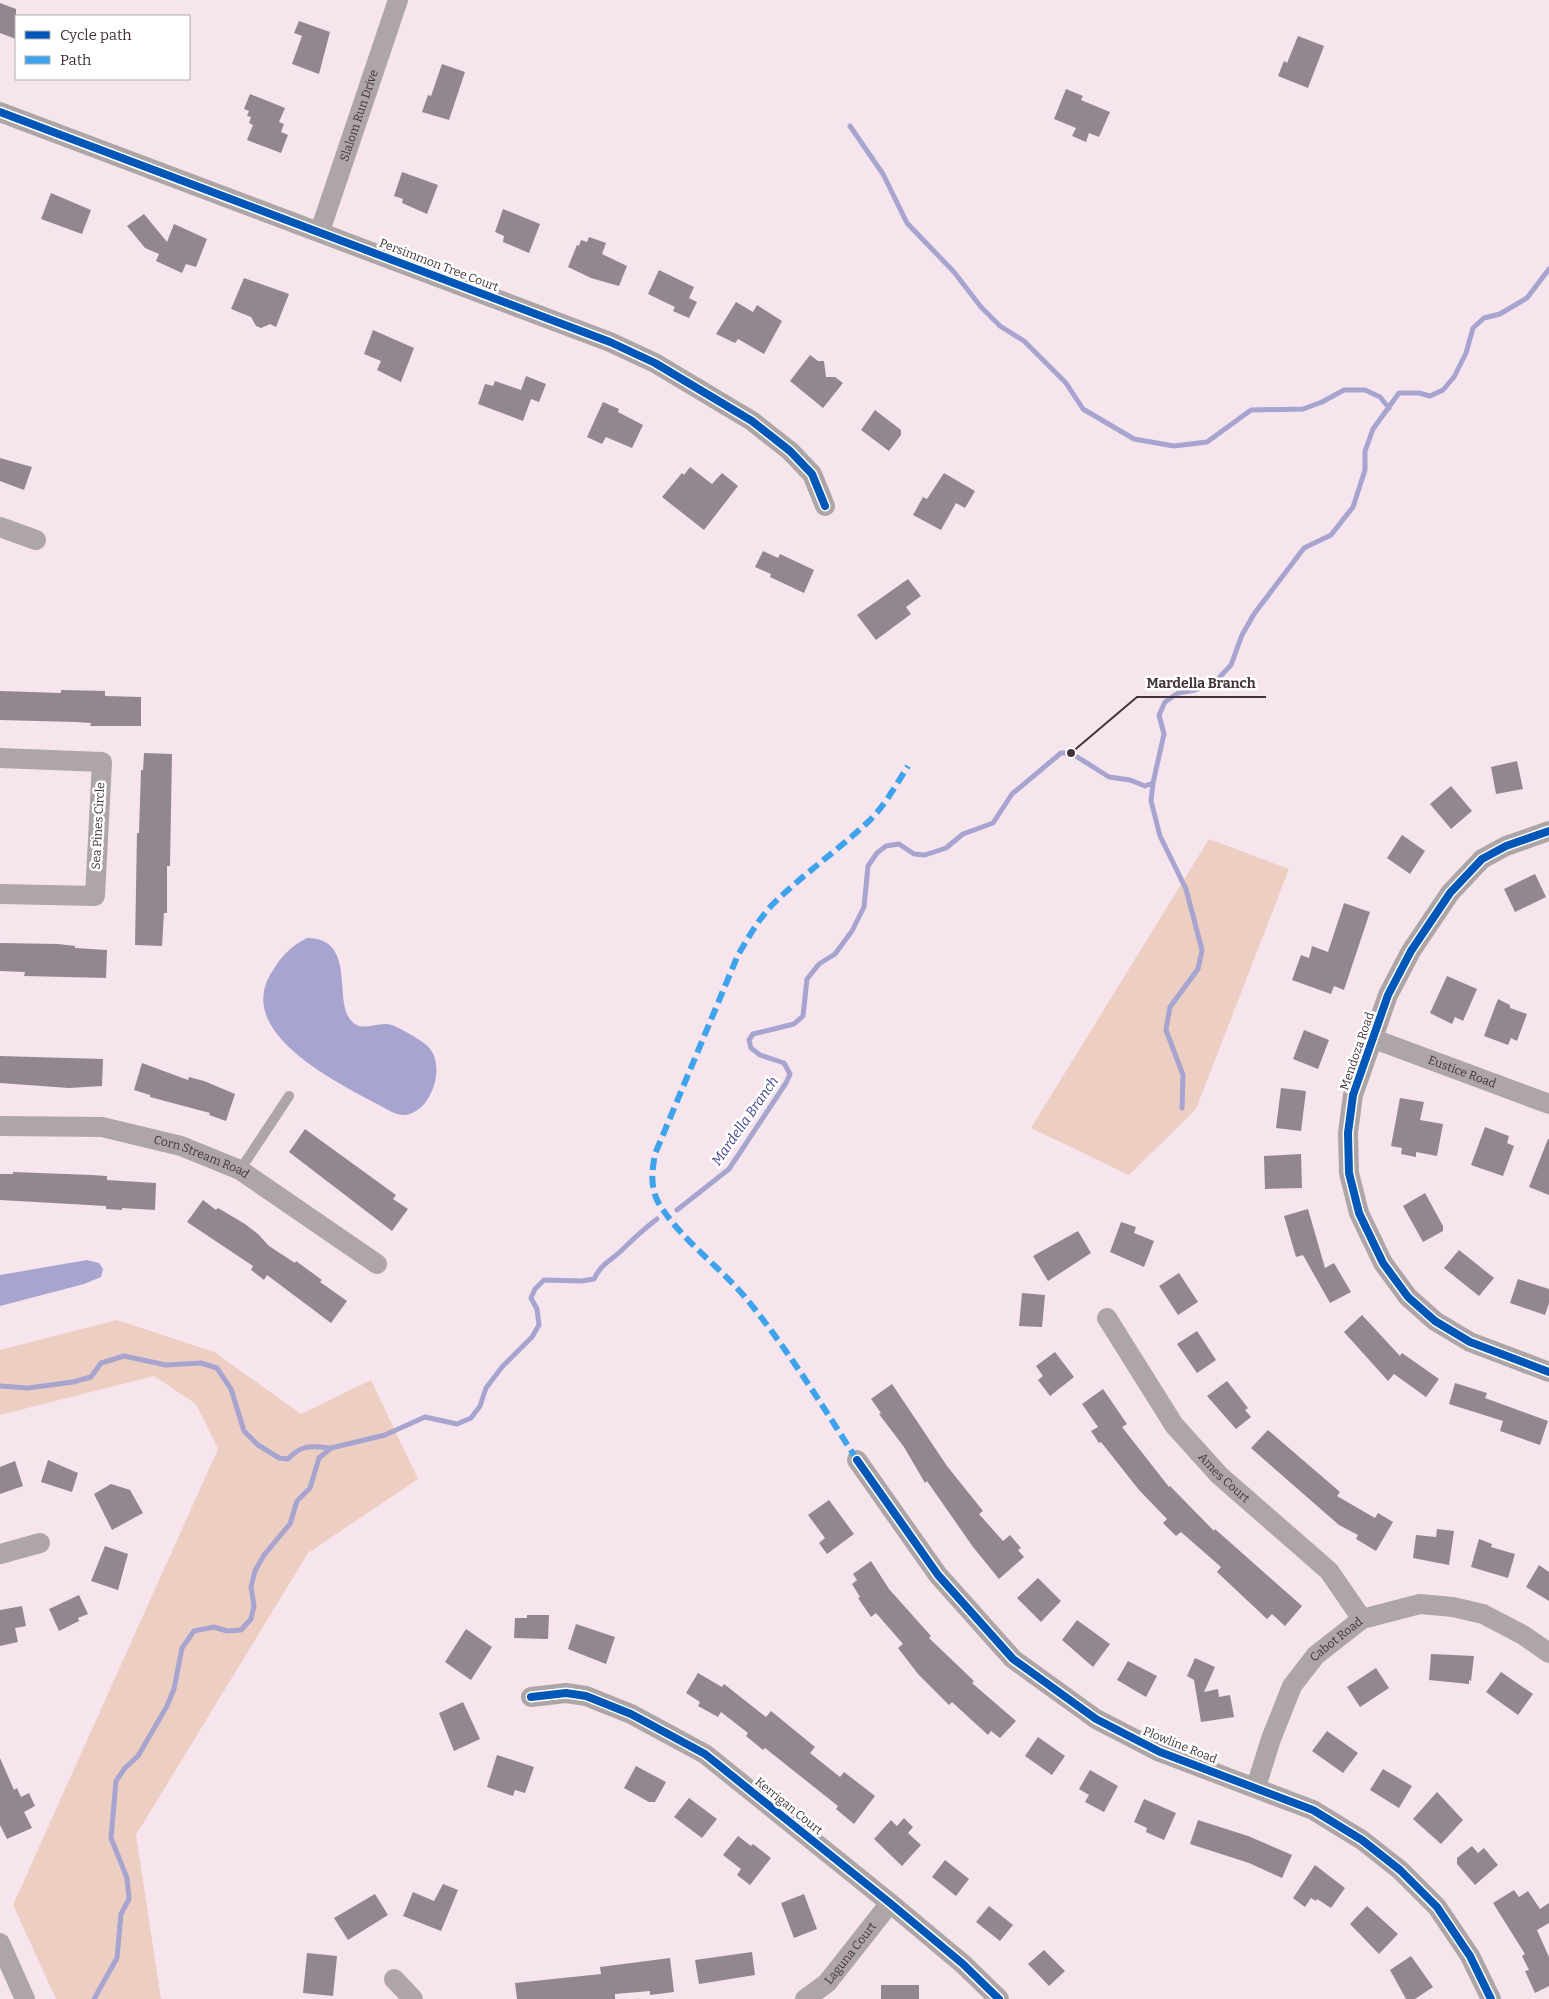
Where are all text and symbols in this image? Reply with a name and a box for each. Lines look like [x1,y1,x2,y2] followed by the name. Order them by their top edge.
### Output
[15,15,190,80] legend
[60,26,132,44] text: Cycle path
[60,51,92,69] text: Path
[337,68,381,163] street label: Slalom Run Drive
[377,236,501,294] street label: Persimmon Tree Court
[1137,668,1266,697] callout: Mardella Branch
[1146,675,1256,692] text: Mardella Branch
[89,782,107,870] street label: Sea Pines Circle
[1337,1010,1377,1092] street label: Mendoza Road
[1426,1053,1498,1091] street label: Eustice Road
[708,1073,782,1169] water label: Mardella Branch
[152,1133,252,1181] street label: Corn Stream Road
[1195,1450,1253,1506] street label: Ames Court
[1307,1614,1365,1664] street label: Cabot Road
[1141,1724,1219,1766] street label: Plowline Road
[752,1774,826,1838] street label: Kerrigan Court
[822,1919,880,1987] street label: Laguna Court

